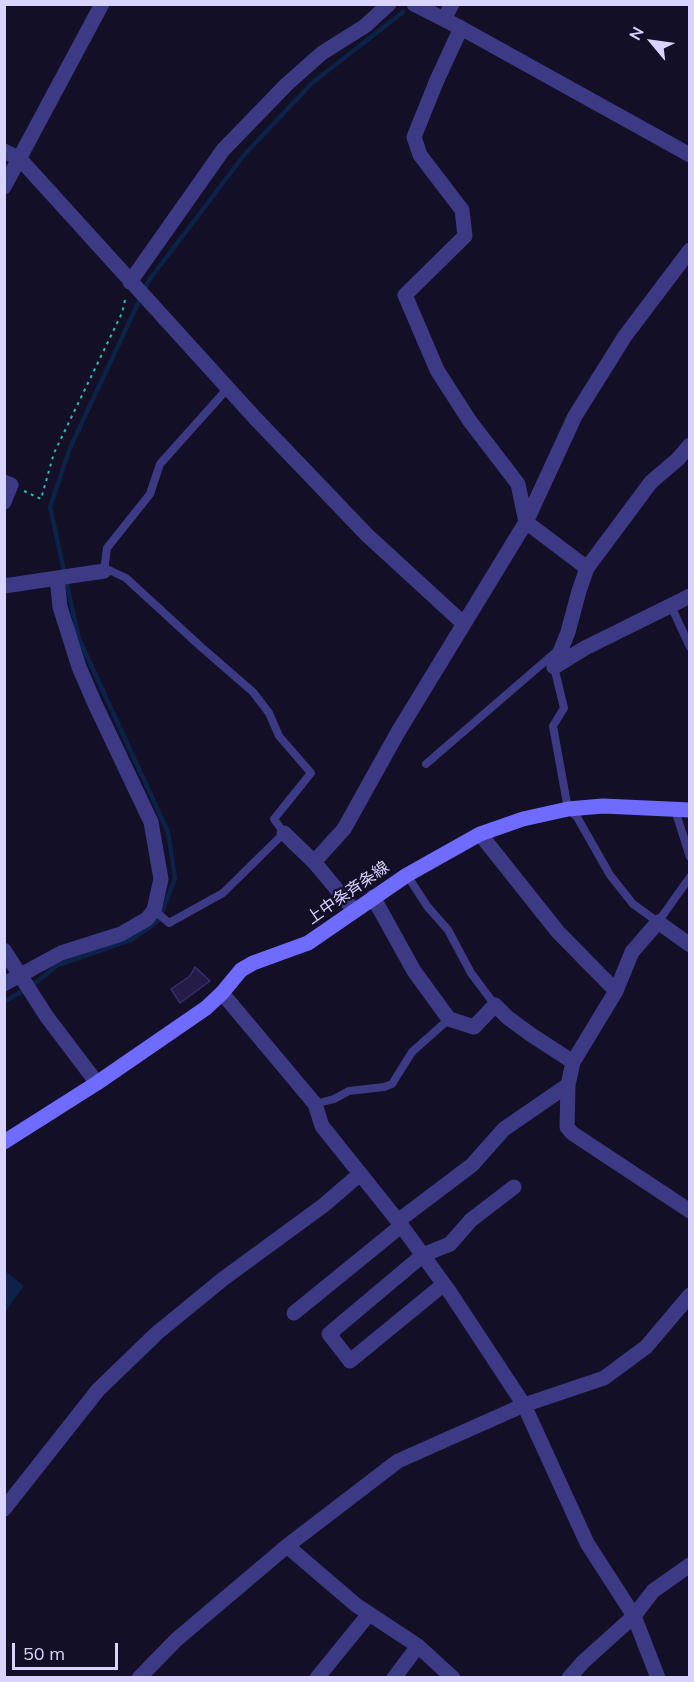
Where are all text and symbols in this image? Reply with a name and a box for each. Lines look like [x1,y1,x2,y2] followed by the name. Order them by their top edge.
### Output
[622,12,682,72] north arrow
[625,23,648,43] text: N
[303,858,393,928] street label: 上中条斉条線
[15,1631,122,1669] scale bar
[23,1642,65,1665] text: 50 m

